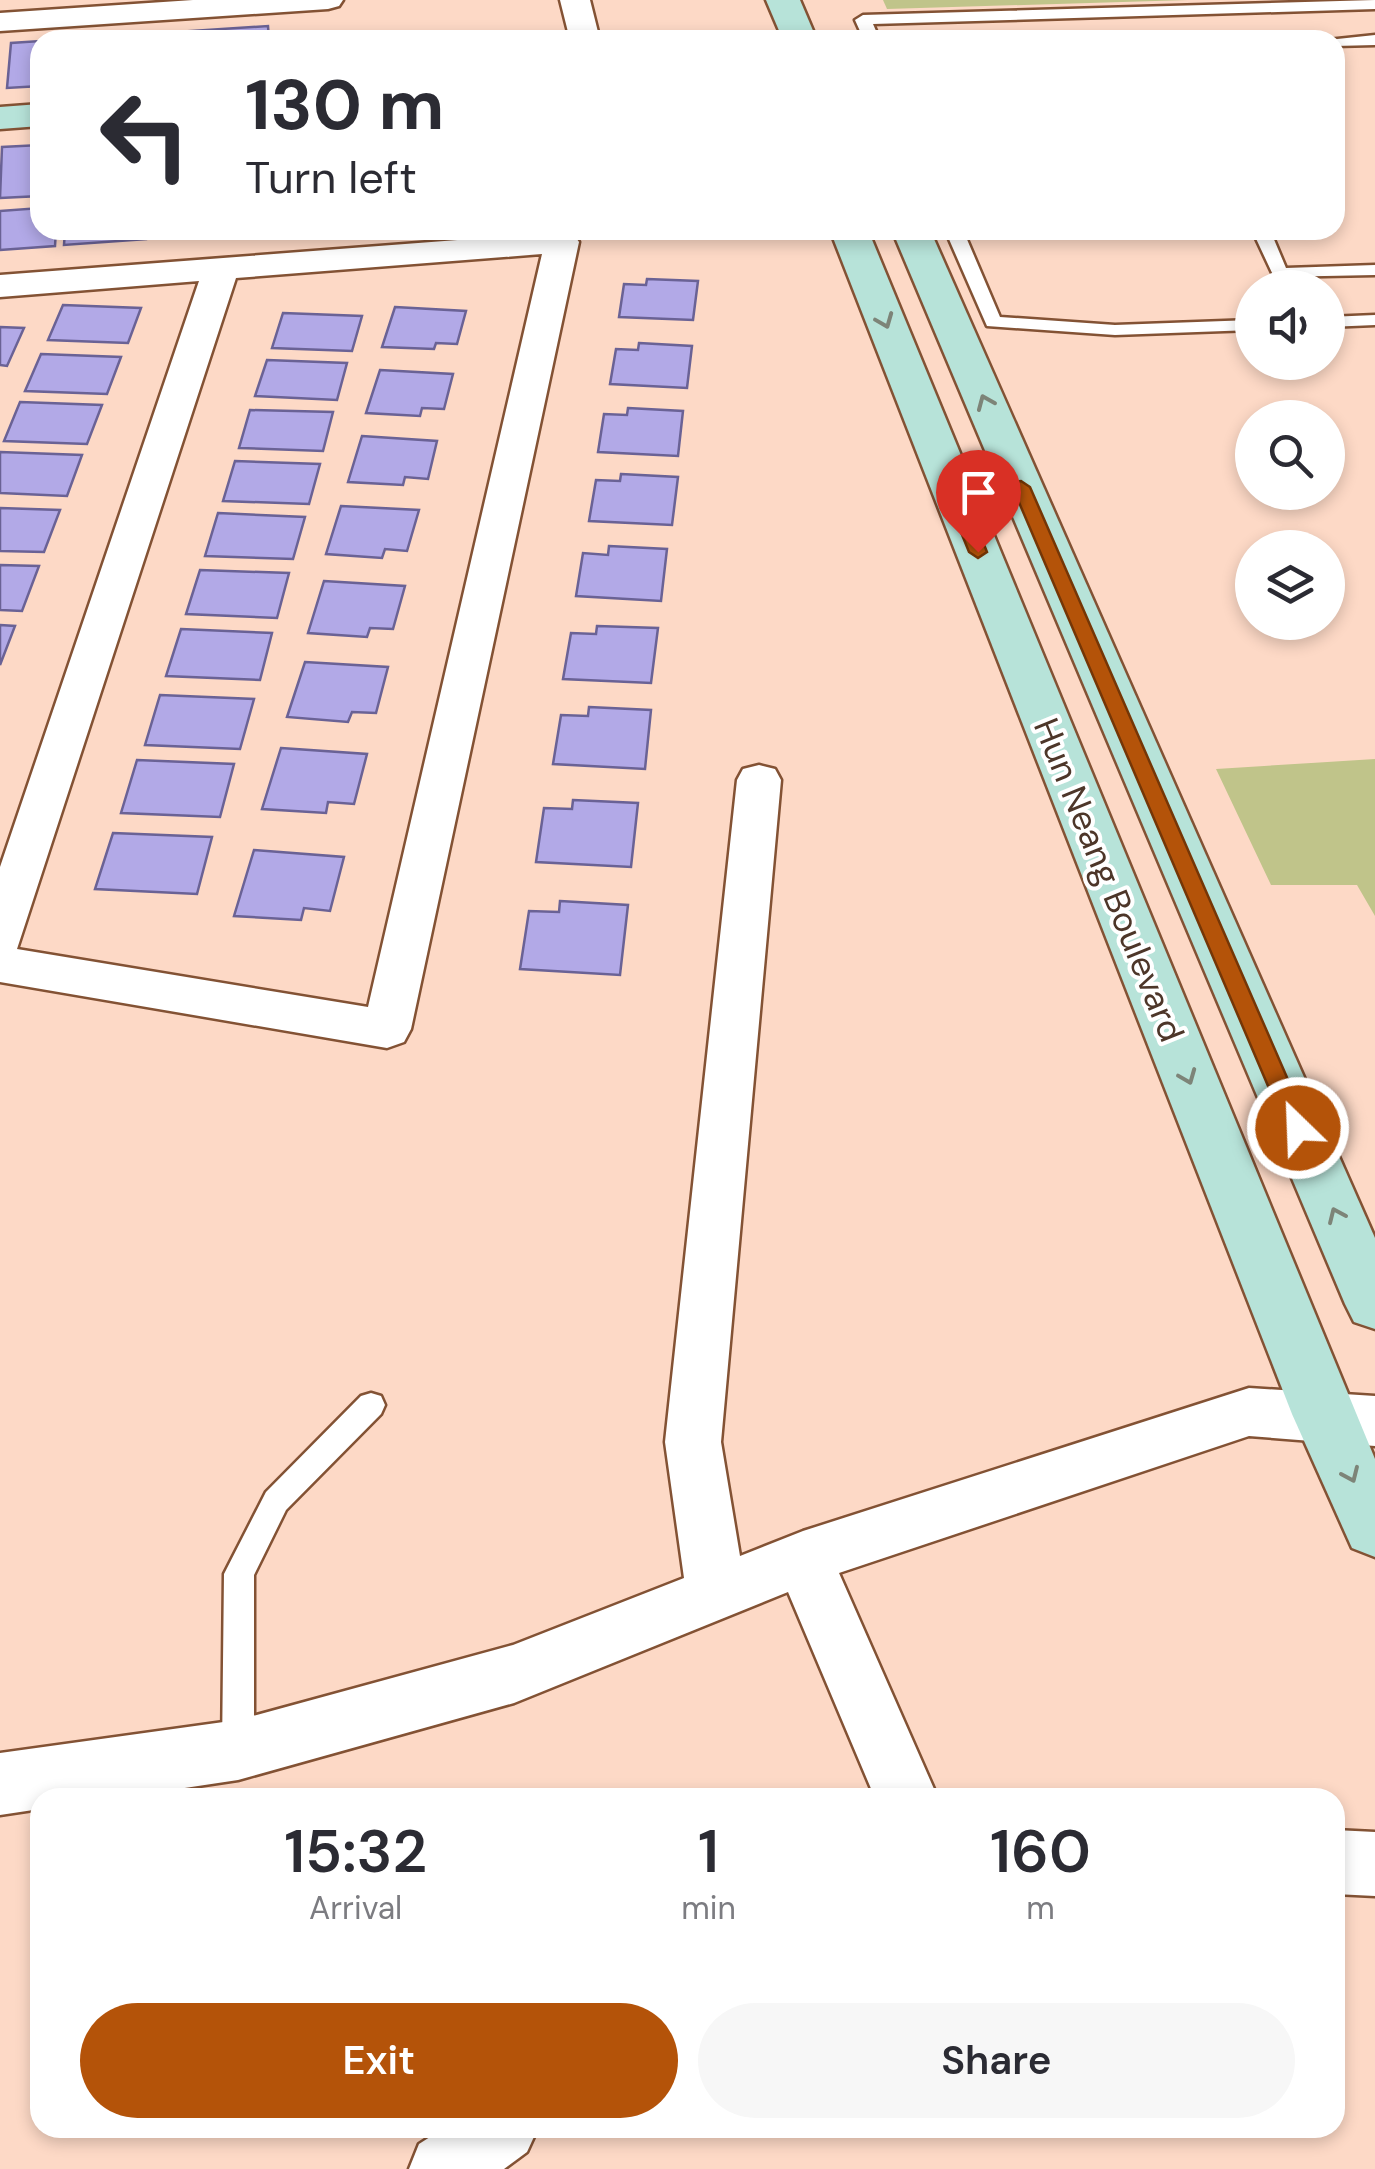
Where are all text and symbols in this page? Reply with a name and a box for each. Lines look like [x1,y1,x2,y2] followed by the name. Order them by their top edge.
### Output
[245,60,444,151] text: 130 m
[80,70,210,200] icon: left
[245,148,417,207] text: Turn left
[1235,270,1345,640] map controls
[1235,270,1345,380] button: sound
[873,311,893,328] one-way arrow
[977,394,997,412] one-way arrow
[1235,400,1345,510] button: search
[936,450,1021,553] pin
[951,465,1006,520] icon: arrive
[1235,530,1345,640] button: layers
[1023,711,1195,1049] street label: Hun Neang Boulevard
[1176,1067,1196,1085] one-way arrow
[1246,1076,1350,1180] position arrow
[1328,1207,1348,1225] one-way arrow
[1339,1465,1359,1483] one-way arrow
[284,1812,427,1891] text: 15:32
[698,1812,719,1891] text: 1
[990,1812,1091,1891] text: 160
[309,1887,402,1929] text: Arrival
[681,1887,736,1929] text: min
[1026,1887,1055,1929] text: m
[80,2003,678,2118] button: Exit
[698,2003,1295,2118] button: Share

